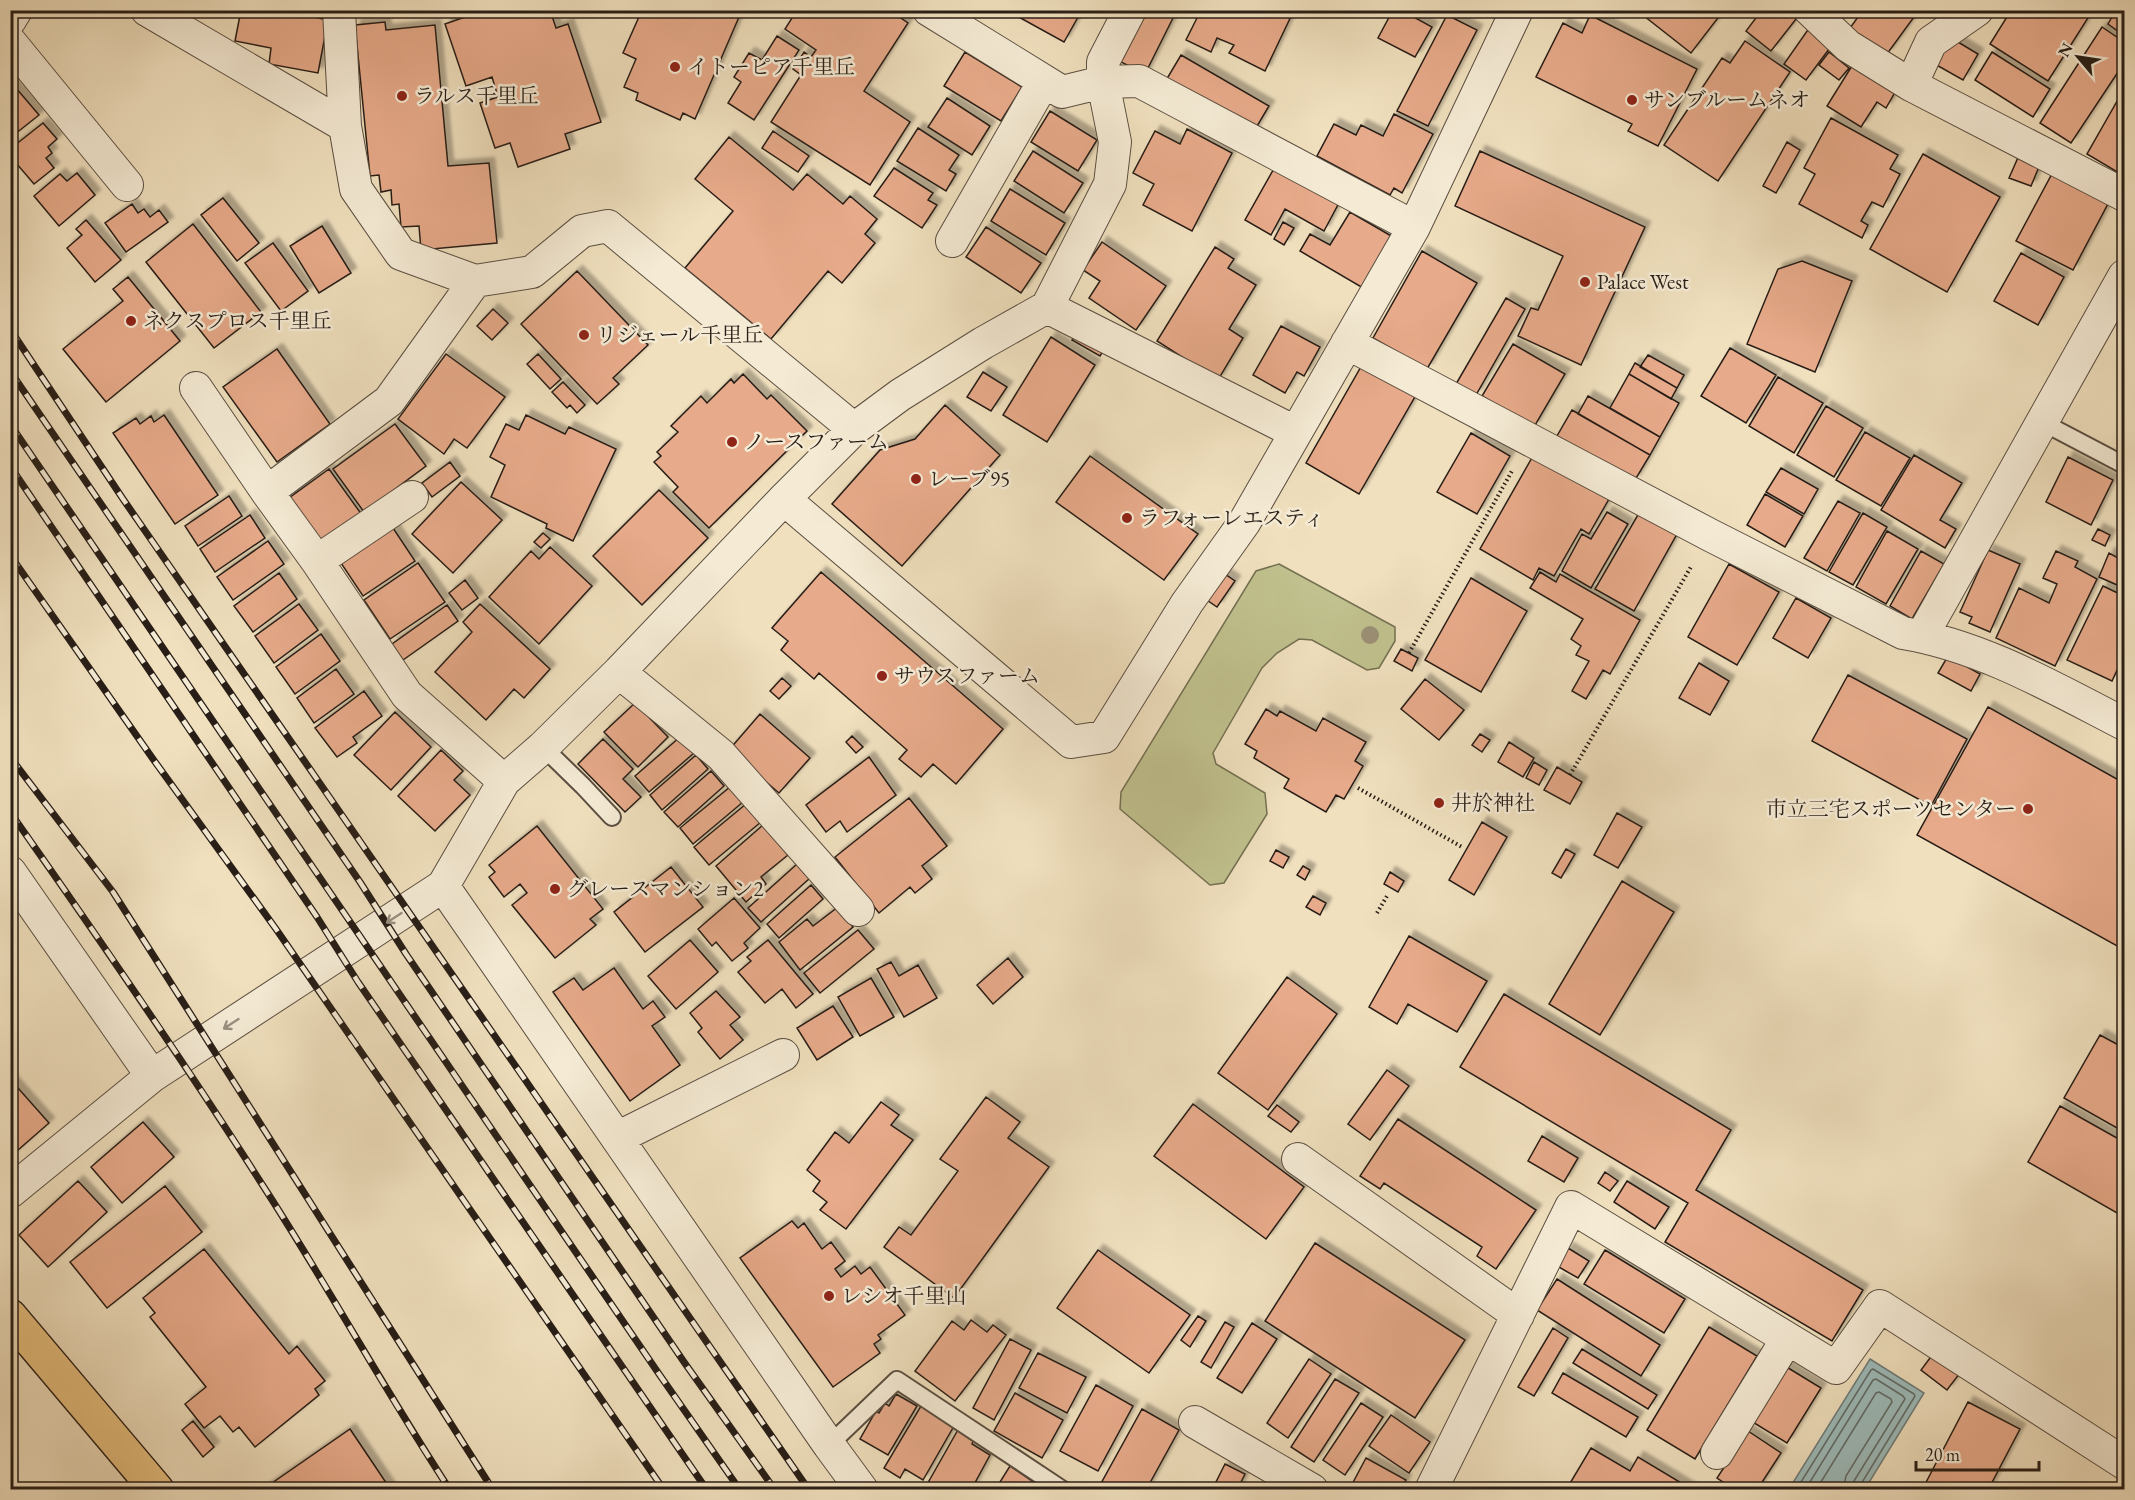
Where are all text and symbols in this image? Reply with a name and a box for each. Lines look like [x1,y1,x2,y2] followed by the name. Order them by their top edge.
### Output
[2048,27,2108,87] north arrow
[2053,39,2078,61] text: N
[687,53,855,80] place label: イトーピア千里丘
[668,60,682,74] marker: イトーピア千里丘
[414,82,539,109] place label: ラルス千里丘
[1644,86,1810,113] place label: サンブルームネオ
[395,89,409,103] marker: ラルス千里丘
[1625,93,1639,107] marker: サンブルームネオ
[1597,268,1689,295] place label: Palace West
[1578,275,1592,289] marker: Palace West
[143,307,332,334] place label: ネクスプロス千里丘
[124,314,138,328] marker: ネクスプロス千里丘
[596,321,763,348] place label: リジェール千里丘
[577,328,591,342] marker: リジェール千里丘
[744,428,889,455] place label: ノースファーム
[725,435,739,449] marker: ノースファーム
[928,465,1010,492] place label: レーブ95
[909,472,923,486] marker: レーブ95
[1139,504,1324,531] place label: ラフォーレエスティ
[1120,511,1134,525] marker: ラフォーレエスティ
[894,662,1040,689] place label: サウスファーム
[875,669,889,683] marker: サウスファーム
[1451,789,1535,816] place label: 井於神社
[1766,795,2016,822] place label: 市立三宅スポーツセンター
[1432,796,1446,810] marker: 井於神社
[2021,802,2035,816] marker: 市立三宅スポーツセンター
[567,875,764,902] place label: グレースマンション2
[548,882,562,896] marker: グレースマンション2
[386,912,403,924] one-way arrow
[223,1018,240,1030] one-way arrow
[841,1282,966,1309] place label: レシオ千里山
[822,1289,836,1303] marker: レシオ千里山
[1916,1434,2039,1472] scale bar
[1925,1443,1960,1466] text: 20 m

